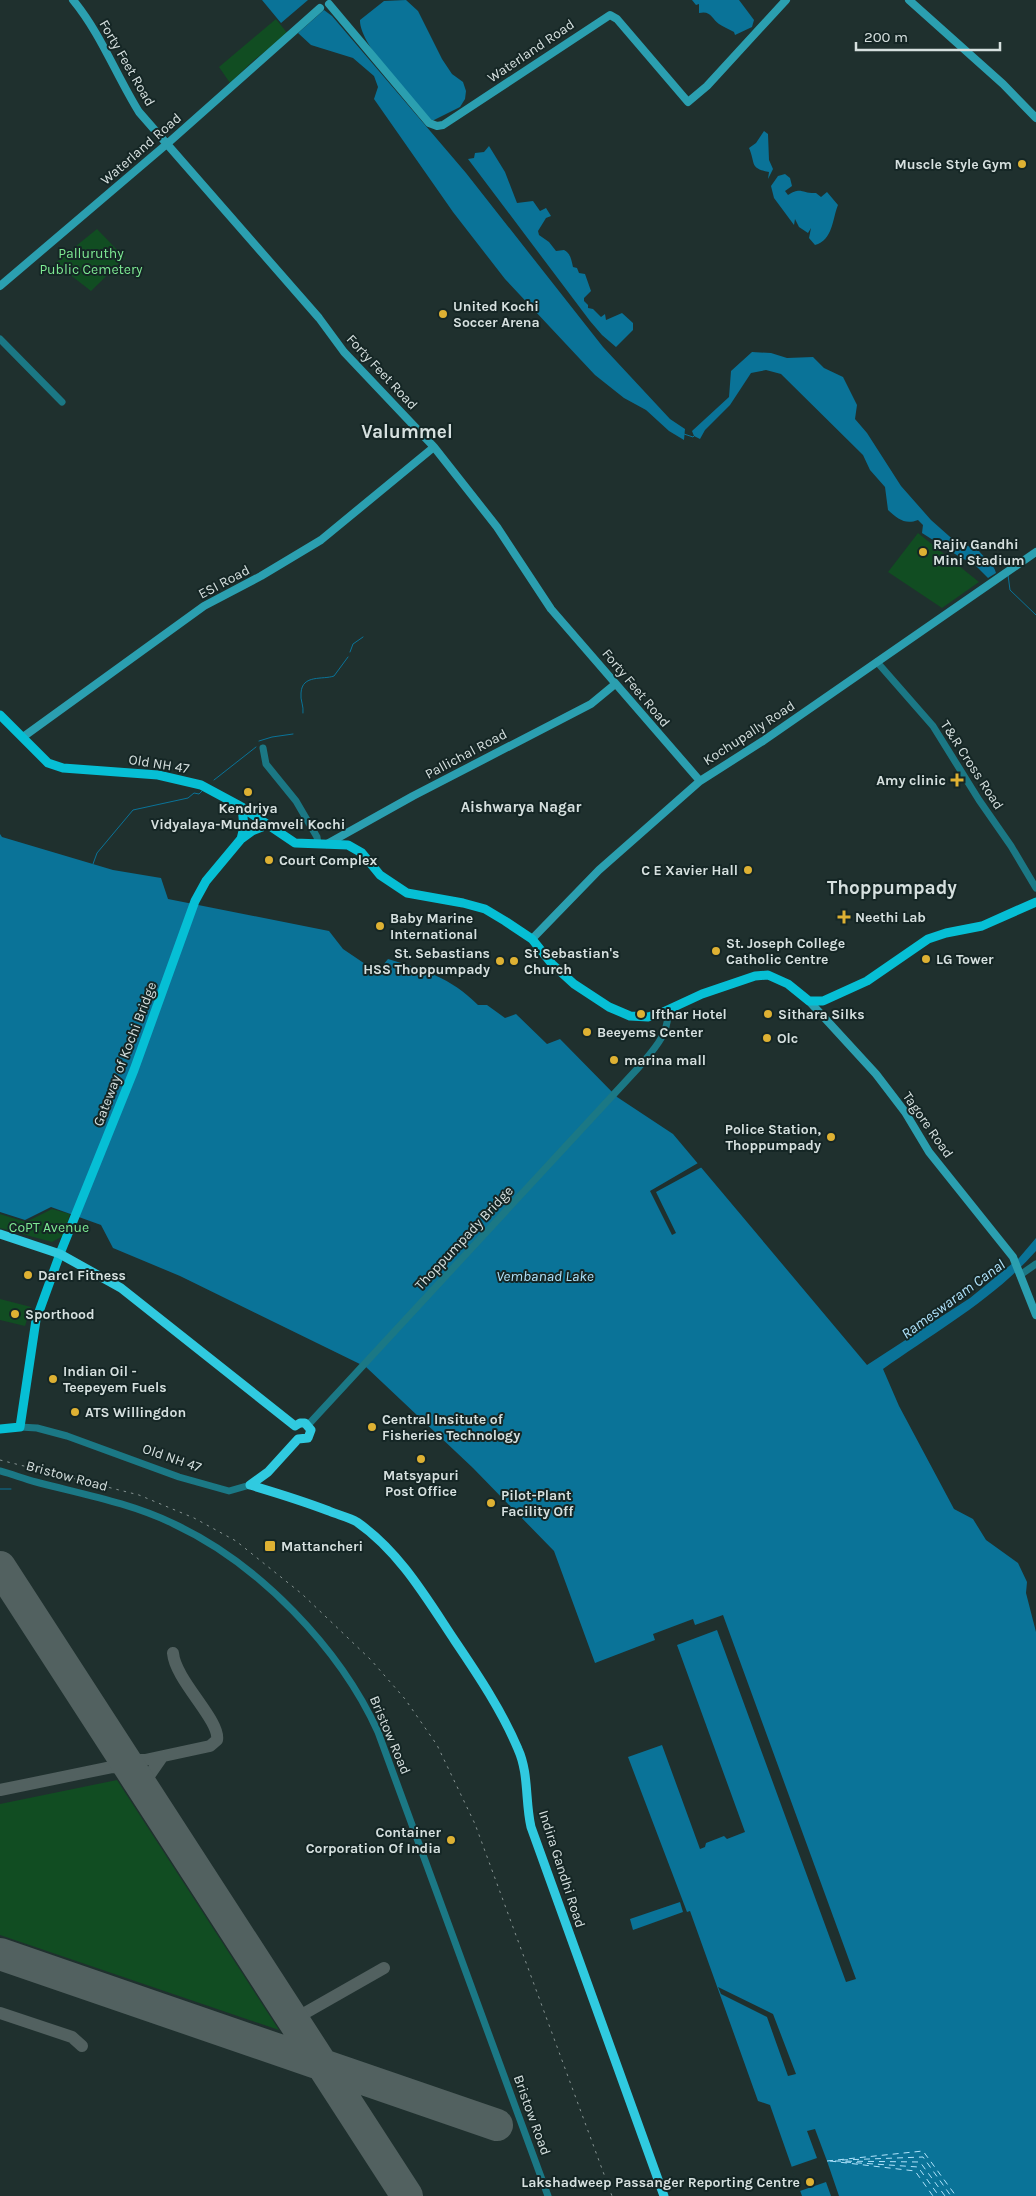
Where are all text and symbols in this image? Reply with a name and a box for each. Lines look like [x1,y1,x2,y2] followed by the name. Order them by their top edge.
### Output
[484,16,578,86] street label: Waterland Road
[95,17,159,109] street label: Forty Feet Road
[856,20,1000,52] scale bar
[864,28,908,46] text: 200 m
[97,109,185,189] street label: Waterland Road
[894,156,1012,173] place label: Muscle Style Gym
[1016,158,1028,170] marker: Muscle Style Gym
[39,245,143,278] park label: Palluruthy Public Cemetery
[453,298,540,331] place label: United Kochi Soccer Arena
[437,308,449,320] marker: United Kochi Soccer Arena
[343,331,421,413] street label: Forty Feet Road
[361,421,453,443] district label: Valummel
[933,536,1025,569] place label: Rajiv Gandhi Mini Stadium
[917,546,929,558] marker: Rajiv Gandhi Mini Stadium
[195,561,253,603] street label: ESI Road
[598,645,674,731] street label: Forty Feet Road
[700,697,798,769] street label: Kochupally Road
[937,717,1007,813] street label: T&R Cross Road
[422,725,510,783] street label: Pallichal Road
[127,751,191,777] street label: Old NH 47
[876,772,946,789] place label: Amy clinic
[950,773,964,787] marker: Amy clinic
[242,786,254,798] marker: Kendriya Vidyalaya-Mundamveli Kochi
[461,798,581,816] district label: Aishwarya Nagar
[151,800,345,833] place label: Kendriya Vidyalaya-Mundamveli Kochi
[279,852,377,869] place label: Court Complex
[263,854,275,866] marker: Court Complex
[641,862,738,879] place label: C E Xavier Hall
[742,864,754,876] marker: C E Xavier Hall
[827,877,957,899] district label: Thoppumpady
[855,909,926,926] place label: Neethi Lab
[390,910,478,943] place label: Baby Marine International
[837,910,851,924] marker: Neethi Lab
[374,920,386,932] marker: Baby Marine International
[726,935,845,968] place label: St. Joseph College Catholic Centre
[363,945,490,978] place label: St. Sebastians HSS Thoppumpady
[524,945,619,978] place label: St Sebastian's Church
[710,945,722,957] marker: St. Joseph College Catholic Centre
[936,951,994,968] place label: LG Tower
[920,953,932,965] marker: LG Tower
[494,955,506,967] marker: St. Sebastians HSS Thoppumpady
[508,955,520,967] marker: St Sebastian's Church
[90,979,160,1129] street label: Gateway of Kochi Bridge
[651,1006,727,1023] place label: Ifthar Hotel
[778,1006,865,1023] place label: Sithara Silks
[635,1008,647,1020] marker: Ifthar Hotel
[762,1008,774,1020] marker: Sithara Silks
[597,1024,704,1041] place label: Beeyems Center
[581,1026,593,1038] marker: Beeyems Center
[777,1030,798,1047] place label: Olc
[761,1032,773,1044] marker: Olc
[624,1052,706,1069] place label: marina mall
[608,1054,620,1066] marker: marina mall
[899,1089,957,1161] street label: Tagore Road
[725,1121,821,1154] place label: Police Station, Thoppumpady
[825,1131,837,1143] marker: Police Station, Thoppumpady
[411,1182,517,1294] street label: Thoppumpady Bridge
[9,1219,89,1236] park label: CoPT Avenue
[898,1255,1008,1343] water label: Rameswaram Canal
[38,1267,126,1284] place label: Darc1 Fitness
[496,1267,594,1285] water label: Vembanad Lake
[22,1269,34,1281] marker: Darc1 Fitness
[25,1306,95,1323] place label: Sporthood
[9,1308,21,1320] marker: Sporthood
[63,1363,167,1396] place label: Indian Oil - Teepeyem Fuels
[47,1373,59,1385] marker: Indian Oil - Teepeyem Fuels
[85,1404,186,1421] place label: ATS Willingdon
[69,1406,81,1418] marker: ATS Willingdon
[382,1411,520,1444] place label: Central Insitute of Fisheries Technology
[366,1421,378,1433] marker: Central Insitute of Fisheries Technology
[140,1440,204,1476] street label: Old NH 47
[415,1453,427,1465] marker: Matsyapuri Post Office
[24,1457,110,1495] street label: Bristow Road
[383,1467,459,1500] place label: Matsyapuri Post Office
[501,1487,574,1520] place label: Pilot-Plant Facility Off
[485,1497,497,1509] marker: Pilot-Plant Facility Off
[281,1538,363,1555] place label: Mattancheri
[263,1539,277,1553] marker: Mattancheri
[366,1693,414,1777] street label: Bristow Road
[535,1808,589,1930] street label: Indira Gandhi Road
[306,1824,441,1857] place label: Container Corporation Of India
[445,1834,457,1846] marker: Container Corporation Of India
[510,2073,554,2157] street label: Bristow Road
[521,2174,800,2191] place label: Lakshadweep Passanger Reporting Centre
[804,2176,816,2188] marker: Lakshadweep Passanger Reporting Centre

